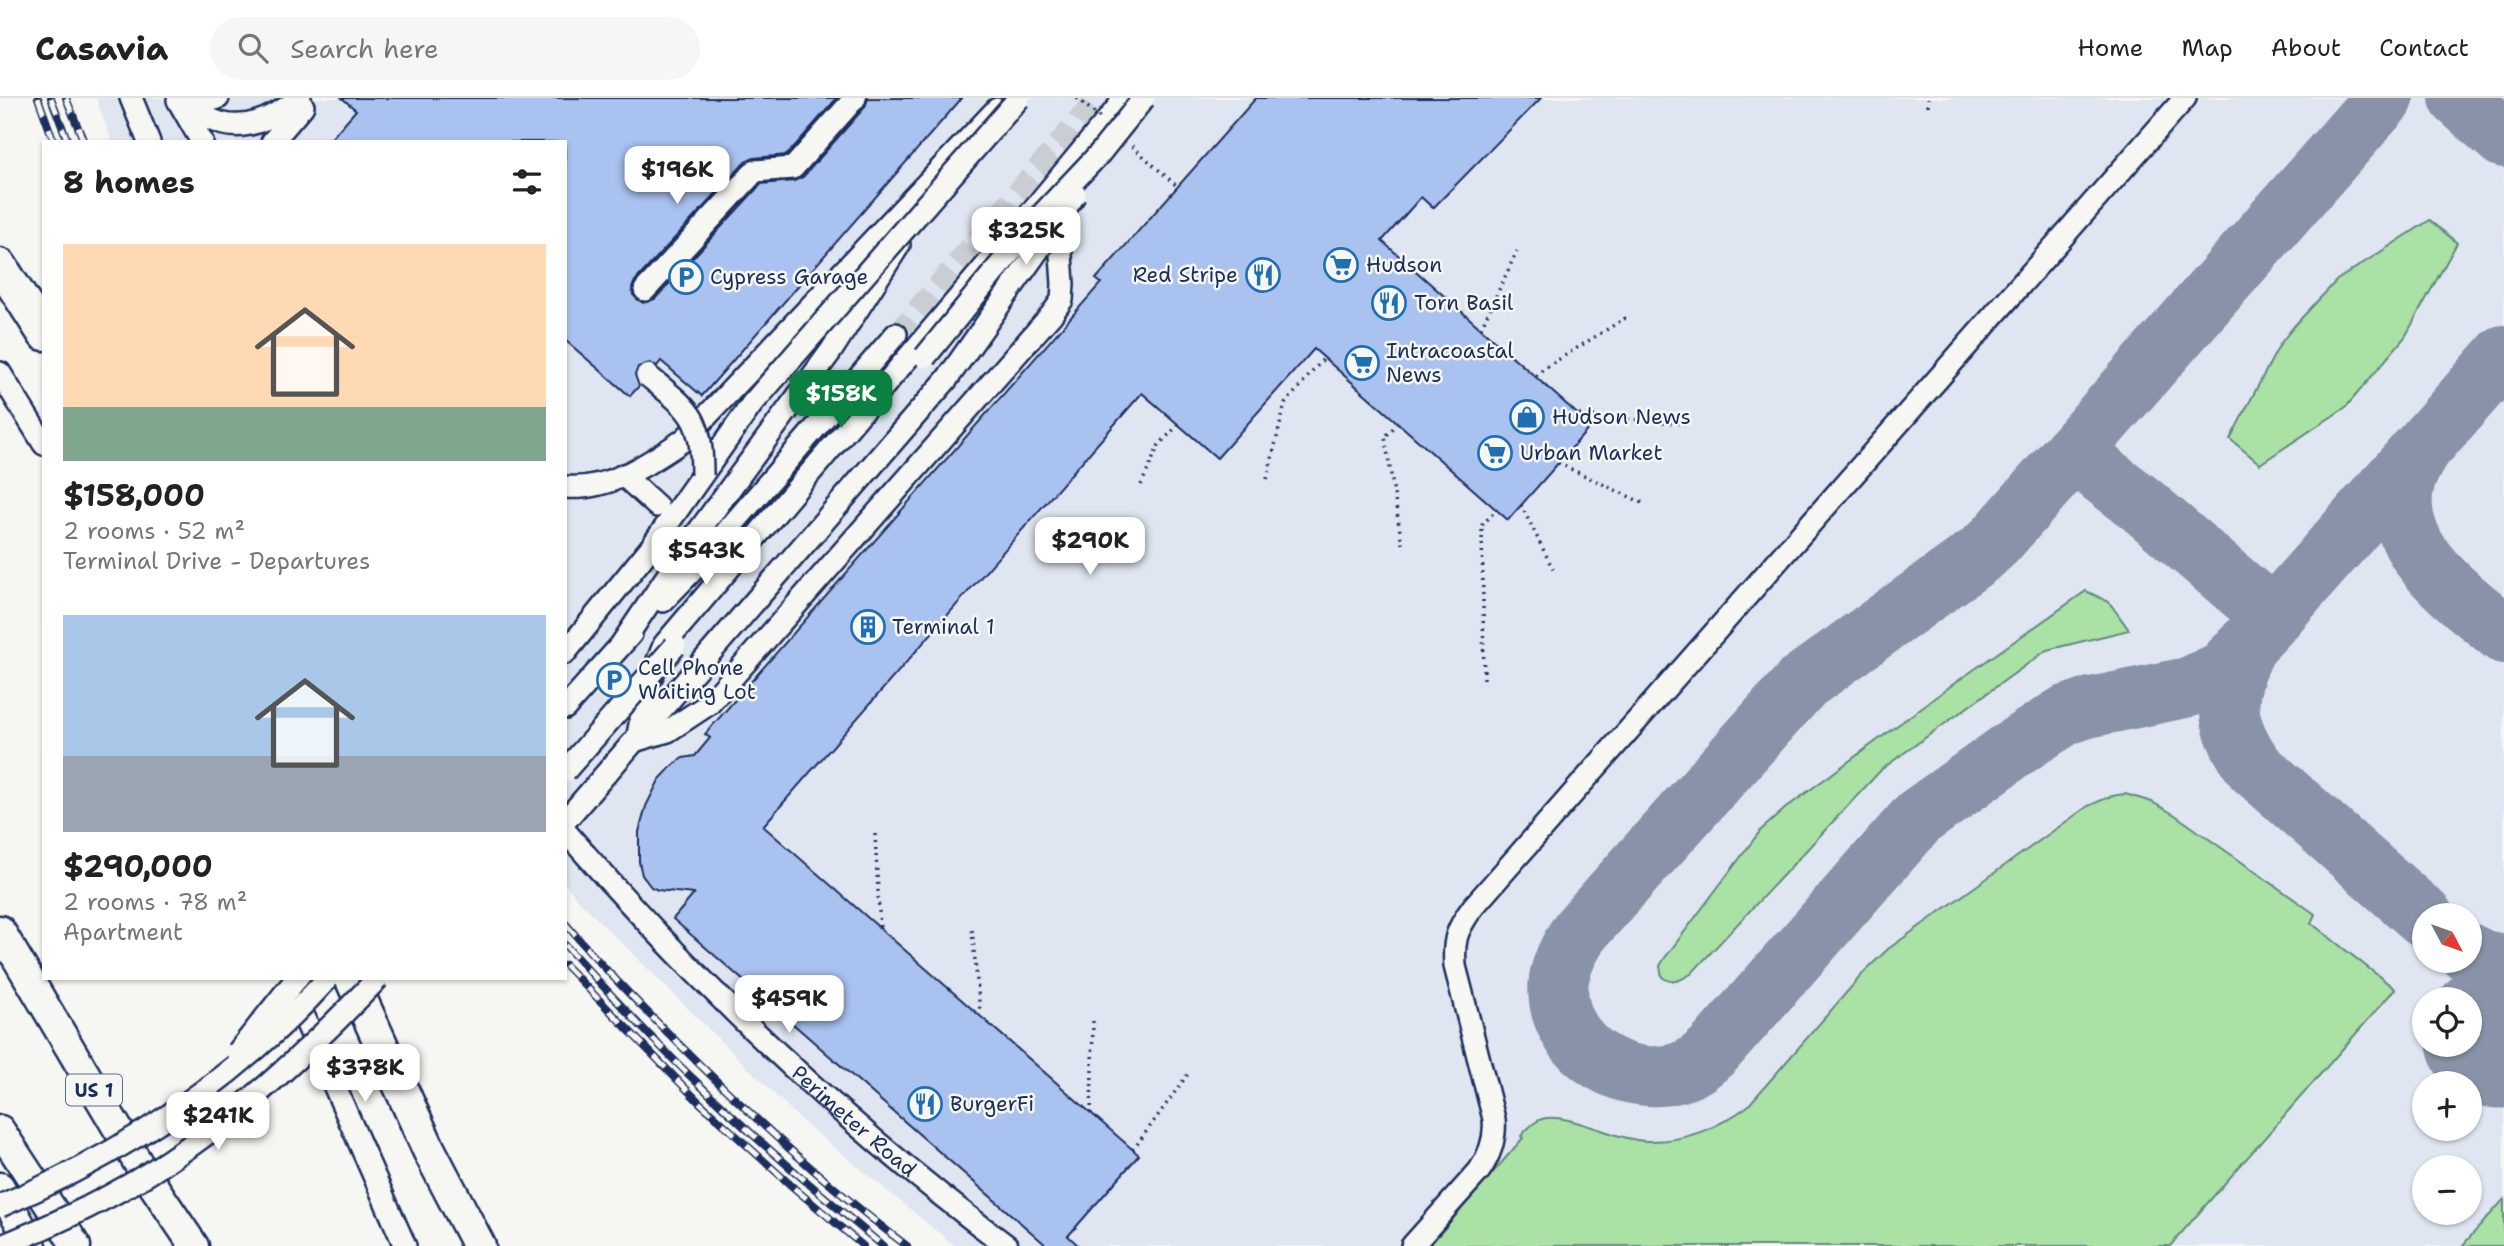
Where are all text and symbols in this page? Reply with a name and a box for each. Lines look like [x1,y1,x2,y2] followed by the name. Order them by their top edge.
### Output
[210,17,700,80] search box
[35,26,168,71] text: Casavia
[234,29,272,67] icon: search
[290,31,439,66] text: Search here
[2077,32,2143,64] text: Home
[2181,32,2233,64] text: Map
[2271,32,2341,64] text: About
[2379,32,2469,64] text: Contact
[628,146,726,206] pin: $196K
[641,154,713,184] text: $196K
[63,162,195,203] text: 8 homes
[508,163,546,201] icon: filters
[977,208,1075,267] pin: $325K
[988,215,1065,245] text: $325K
[1322,246,1360,284] supermarket icon: Hudson
[1366,251,1442,279] place label: Hudson
[1244,256,1282,294] restaurant icon: Red Stripe
[667,258,705,296] parking icon: Cypress Garage
[1133,261,1238,289] place label: Red Stripe
[710,263,868,291] place label: Cypress Garage
[1370,284,1408,322] restaurant icon: Torn Basil
[242,289,368,415] icon: home
[1414,289,1514,317] place label: Torn Basil
[1386,337,1515,389] place label: Intracoastal News
[1343,344,1381,382] supermarket icon: Intracoastal News
[792,370,890,430] pin: $158K
[805,378,877,408] text: $158K
[1508,398,1546,436] shop icon: Hudson News
[1552,403,1691,431] place label: Hudson News
[1476,434,1514,472] supermarket icon: Urban Market
[1520,439,1663,467] place label: Urban Market
[63,475,205,516] text: $158,000
[63,516,245,546] text: 2 rooms · 52 m²
[1041,518,1139,577] pin: $290K
[1051,525,1129,555] text: $290K
[657,528,755,587] pin: $543K
[668,535,744,565] text: $543K
[63,546,370,576] text: Terminal Drive - Departures
[849,608,887,646] building icon: Terminal 1
[892,613,995,641] place label: Terminal 1
[638,654,756,706] place label: Cell Phone Waiting Lot
[242,660,368,786] icon: home
[595,661,633,699] parking icon: Cell Phone Waiting Lot
[63,846,213,887] text: $290,000
[63,887,247,917] text: 2 rooms · 78 m²
[2412,903,2482,973] north arrow
[2412,903,2482,1225] map controls
[63,917,183,947] text: Apartment
[740,976,838,1035] pin: $459K
[751,983,827,1013] text: $459K
[2412,987,2482,1057] button: locate
[316,1044,414,1104] pin: $378K
[326,1052,404,1082] text: $378K
[785,1059,922,1184] street label: Perimeter Road
[2412,1071,2482,1141] button: +
[66,1074,122,1106] road number: US 1
[906,1085,944,1123] restaurant icon: BurgerFi
[950,1090,1034,1118] place label: BurgerFi
[169,1093,267,1152] pin: $241K
[182,1100,254,1130] text: $241K
[2412,1155,2482,1225] button: −

